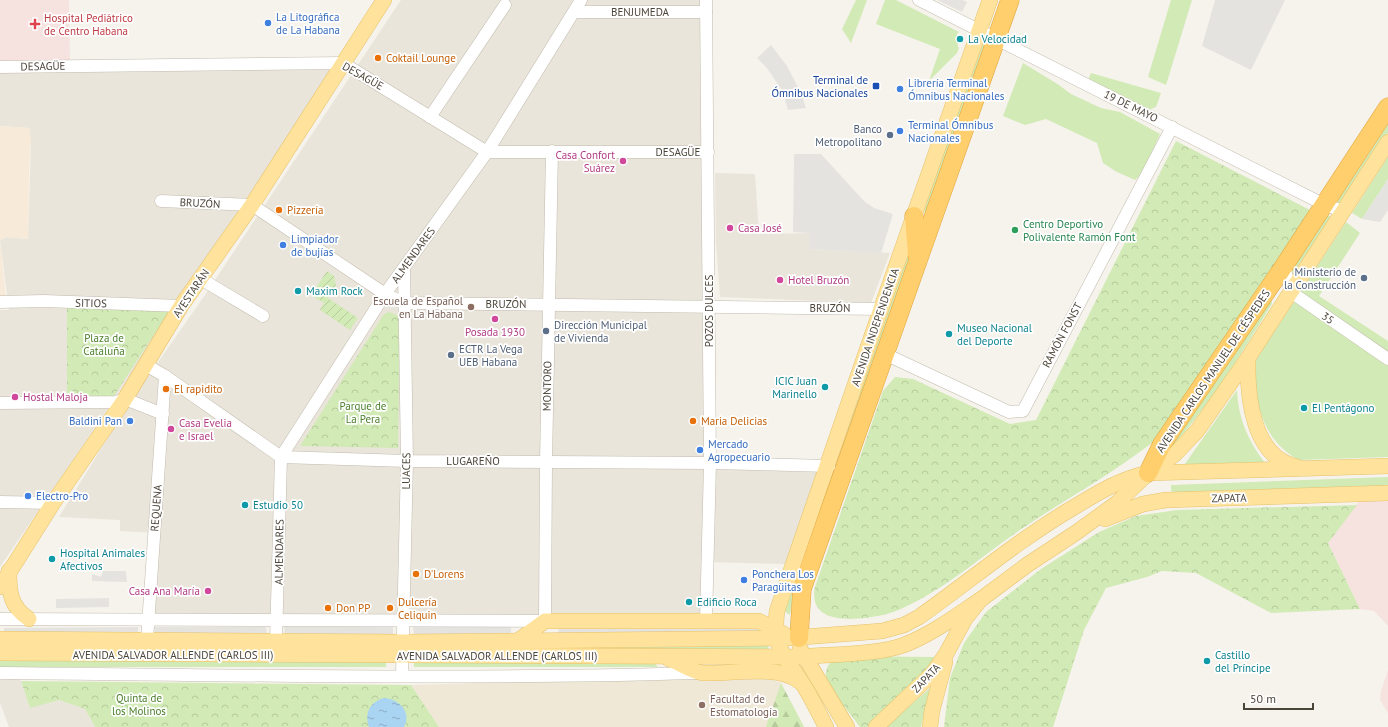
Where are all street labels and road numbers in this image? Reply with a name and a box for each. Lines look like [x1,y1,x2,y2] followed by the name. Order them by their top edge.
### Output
[611,5,670,19] street label: BENJUMEDA
[20,59,66,73] street label: DESAGÜE
[340,59,386,93] street label: DESAGÜE
[1102,87,1160,125] street label: 19 DE MAYO
[656,145,701,159] street label: DESAGÜE
[179,195,221,211] street label: BRUZÓN
[388,224,438,286] street label: ALMENDARES
[170,266,212,320] street label: AYESTARÁN
[848,266,902,388] street label: AVENIDA INDEPENDENCIA
[702,275,716,347] street label: POZOS DULCES
[1153,287,1273,455] street label: AVENIDA CARLOS MANUEL DE CÉSPEDES
[75,296,107,310] street label: SITIOS
[486,297,526,311] street label: BRUZÓN
[1039,300,1085,370] street label: RAMÓN FONST
[810,301,850,315] street label: BRUZÓN
[1319,309,1337,327] street label: 35
[540,361,554,411] street label: MONTORO
[399,452,413,490] street label: LUACES
[446,454,500,468] street label: LUGAREÑO
[147,484,165,532] street label: REQUENA
[1211,491,1247,505] street label: ZAPATA
[271,519,287,585] street label: ALMENDARES
[73,648,273,662] street label: AVENIDA SALVADOR ALLENDE (CARLOS III)
[397,649,597,663] street label: AVENIDA SALVADOR ALLENDE (CARLOS III)
[909,660,944,696] street label: ZAPATA

